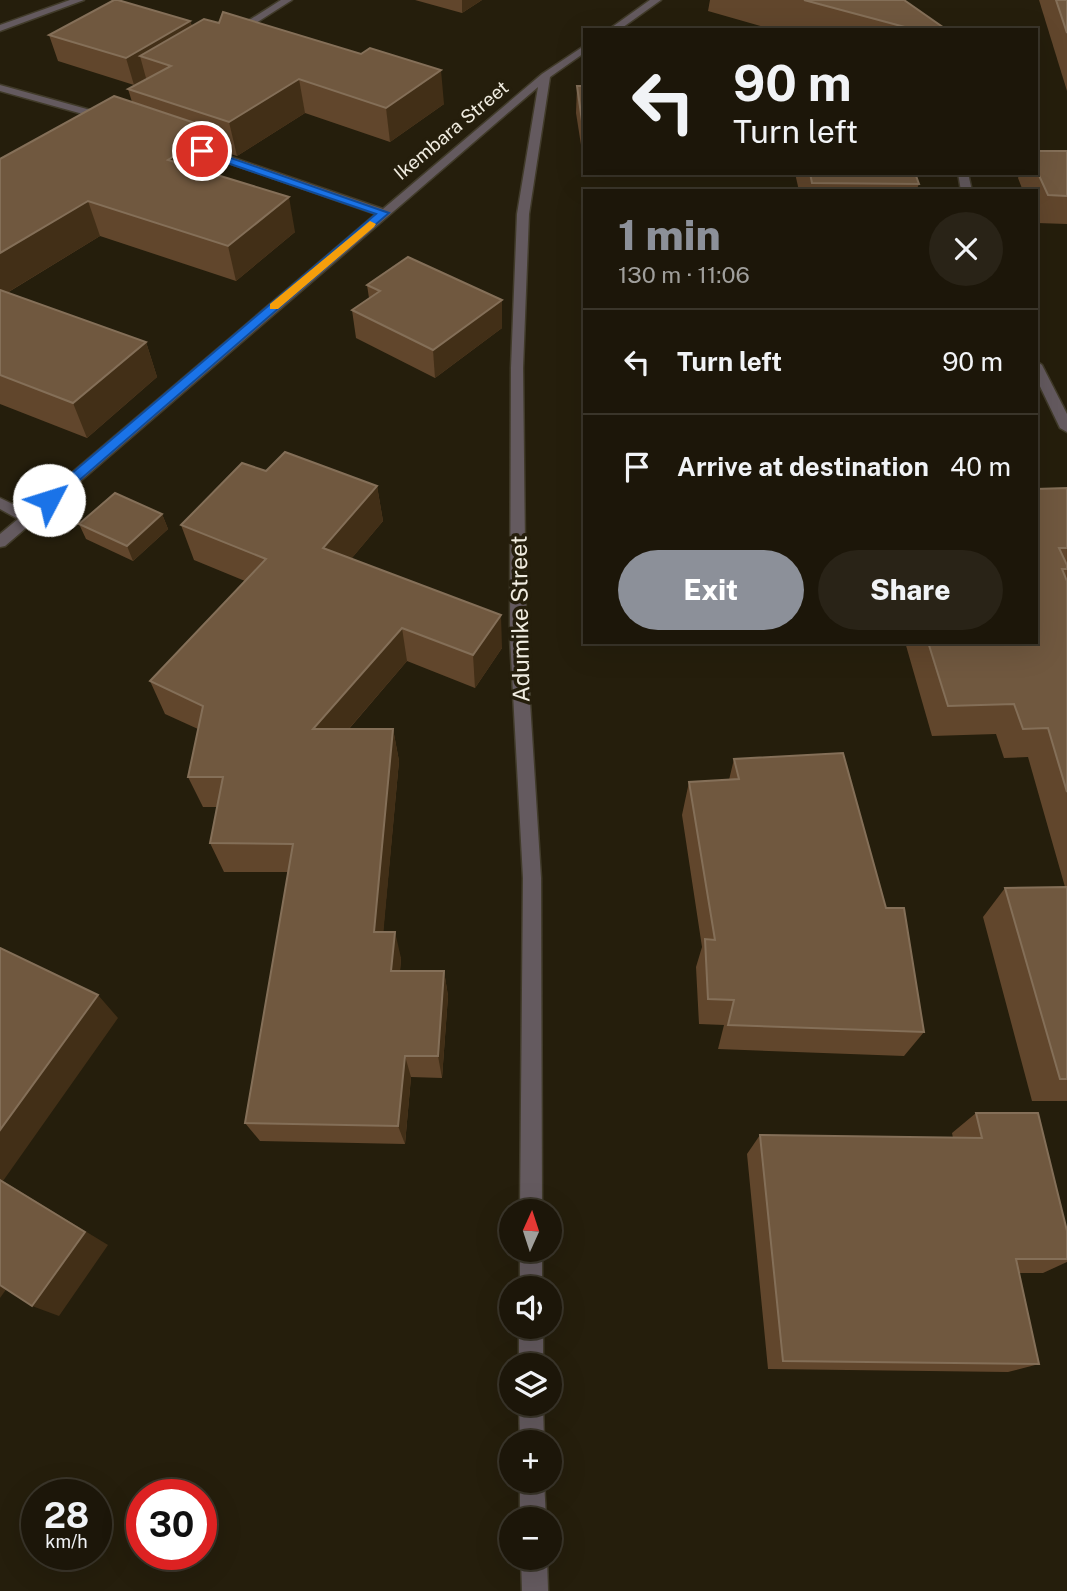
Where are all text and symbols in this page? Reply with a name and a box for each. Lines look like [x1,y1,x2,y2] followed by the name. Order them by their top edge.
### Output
[733,54,852,112] text: 90 m
[618,56,709,147] icon: left
[389,76,513,184] street label: Ikembara Street
[733,113,858,150] text: Turn left
[172,121,232,181] pin
[183,132,221,170] icon: arrive
[618,210,721,259] text: 1 min
[929,212,1003,286] button: close
[618,261,750,288] text: 130 m · 11:06
[618,343,656,381] icon: left
[677,346,782,377] text: Turn left
[942,346,1003,377] text: 90 m
[618,448,656,486] icon: arrive
[677,451,929,482] text: Arrive at destination
[950,451,1011,482] text: 40 m
[12,463,86,537] position arrow
[505,535,534,703] street label: Adumike Street
[618,550,804,630] button: Exit
[818,550,1003,630] button: Share
[499,1199,562,1262] north arrow
[499,1199,562,1570] map controls
[499,1276,562,1339] button: sound
[499,1353,562,1416] button: layers
[499,1430,562,1493] button: +
[126,1479,217,1570] speed limit sign: 30
[44,1495,89,1536] text: 28
[499,1507,562,1570] button: −
[45,1531,88,1552] text: km/h

